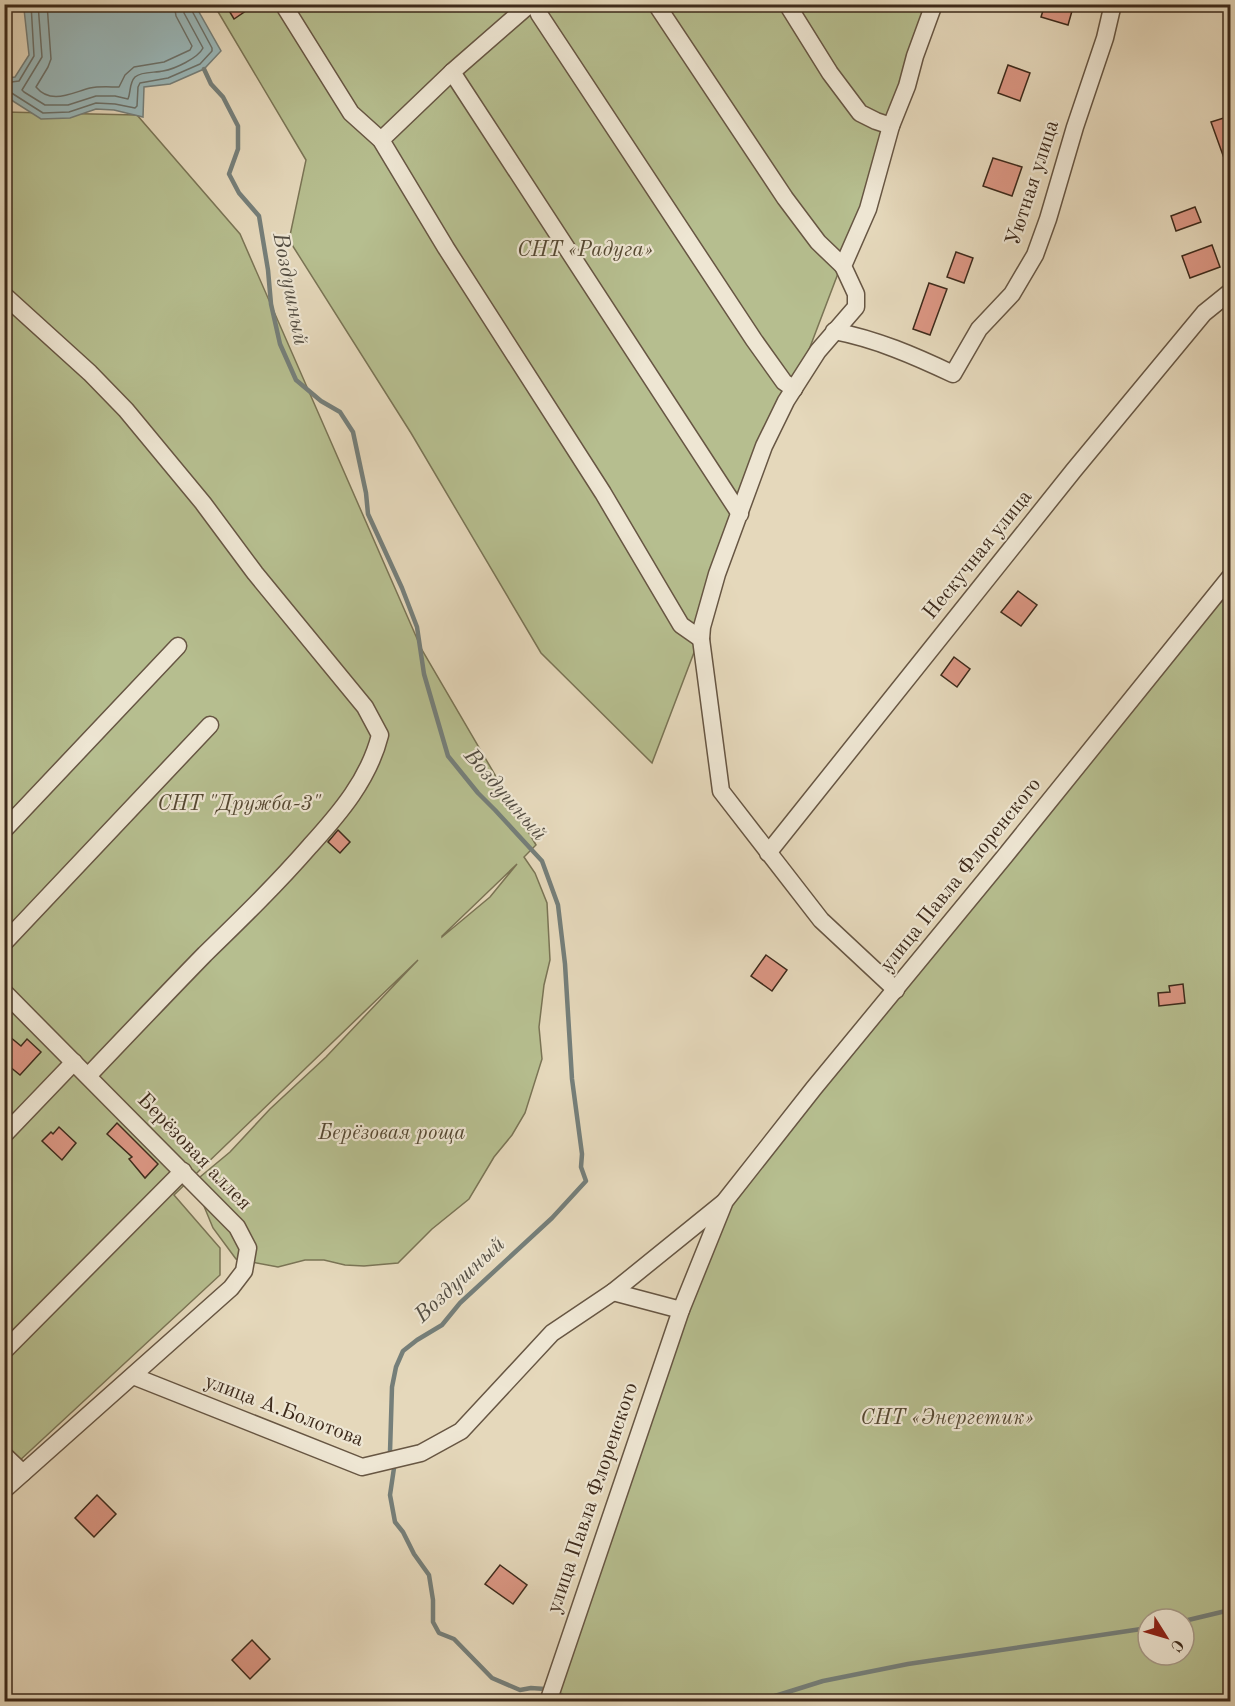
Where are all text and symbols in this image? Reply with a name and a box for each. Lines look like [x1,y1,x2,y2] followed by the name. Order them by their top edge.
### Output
[1003,118,1063,248] street label: Уютная улица
[268,230,312,348] water label: Воздушный
[517,240,653,261] park label: СНТ «Радуга»
[920,486,1036,624] street label: Нескучная улица
[459,744,551,846] water label: Воздушный
[876,774,1046,976] street label: улица Павла Флоренского
[157,794,321,815] park label: СНТ "Дружба-3"
[133,1089,255,1215] street label: Берёзовая аллея
[317,1123,466,1144] park label: Берёзовая роща
[410,1233,510,1328] water label: Воздушный
[202,1371,366,1451] street label: улица А.Болотова
[544,1380,642,1616] street label: улица Павла Флоренского
[860,1408,1034,1429] park label: СНТ «Энергетик»
[1136,1607,1196,1667] north arrow
[1167,1636,1186,1654] text: С

